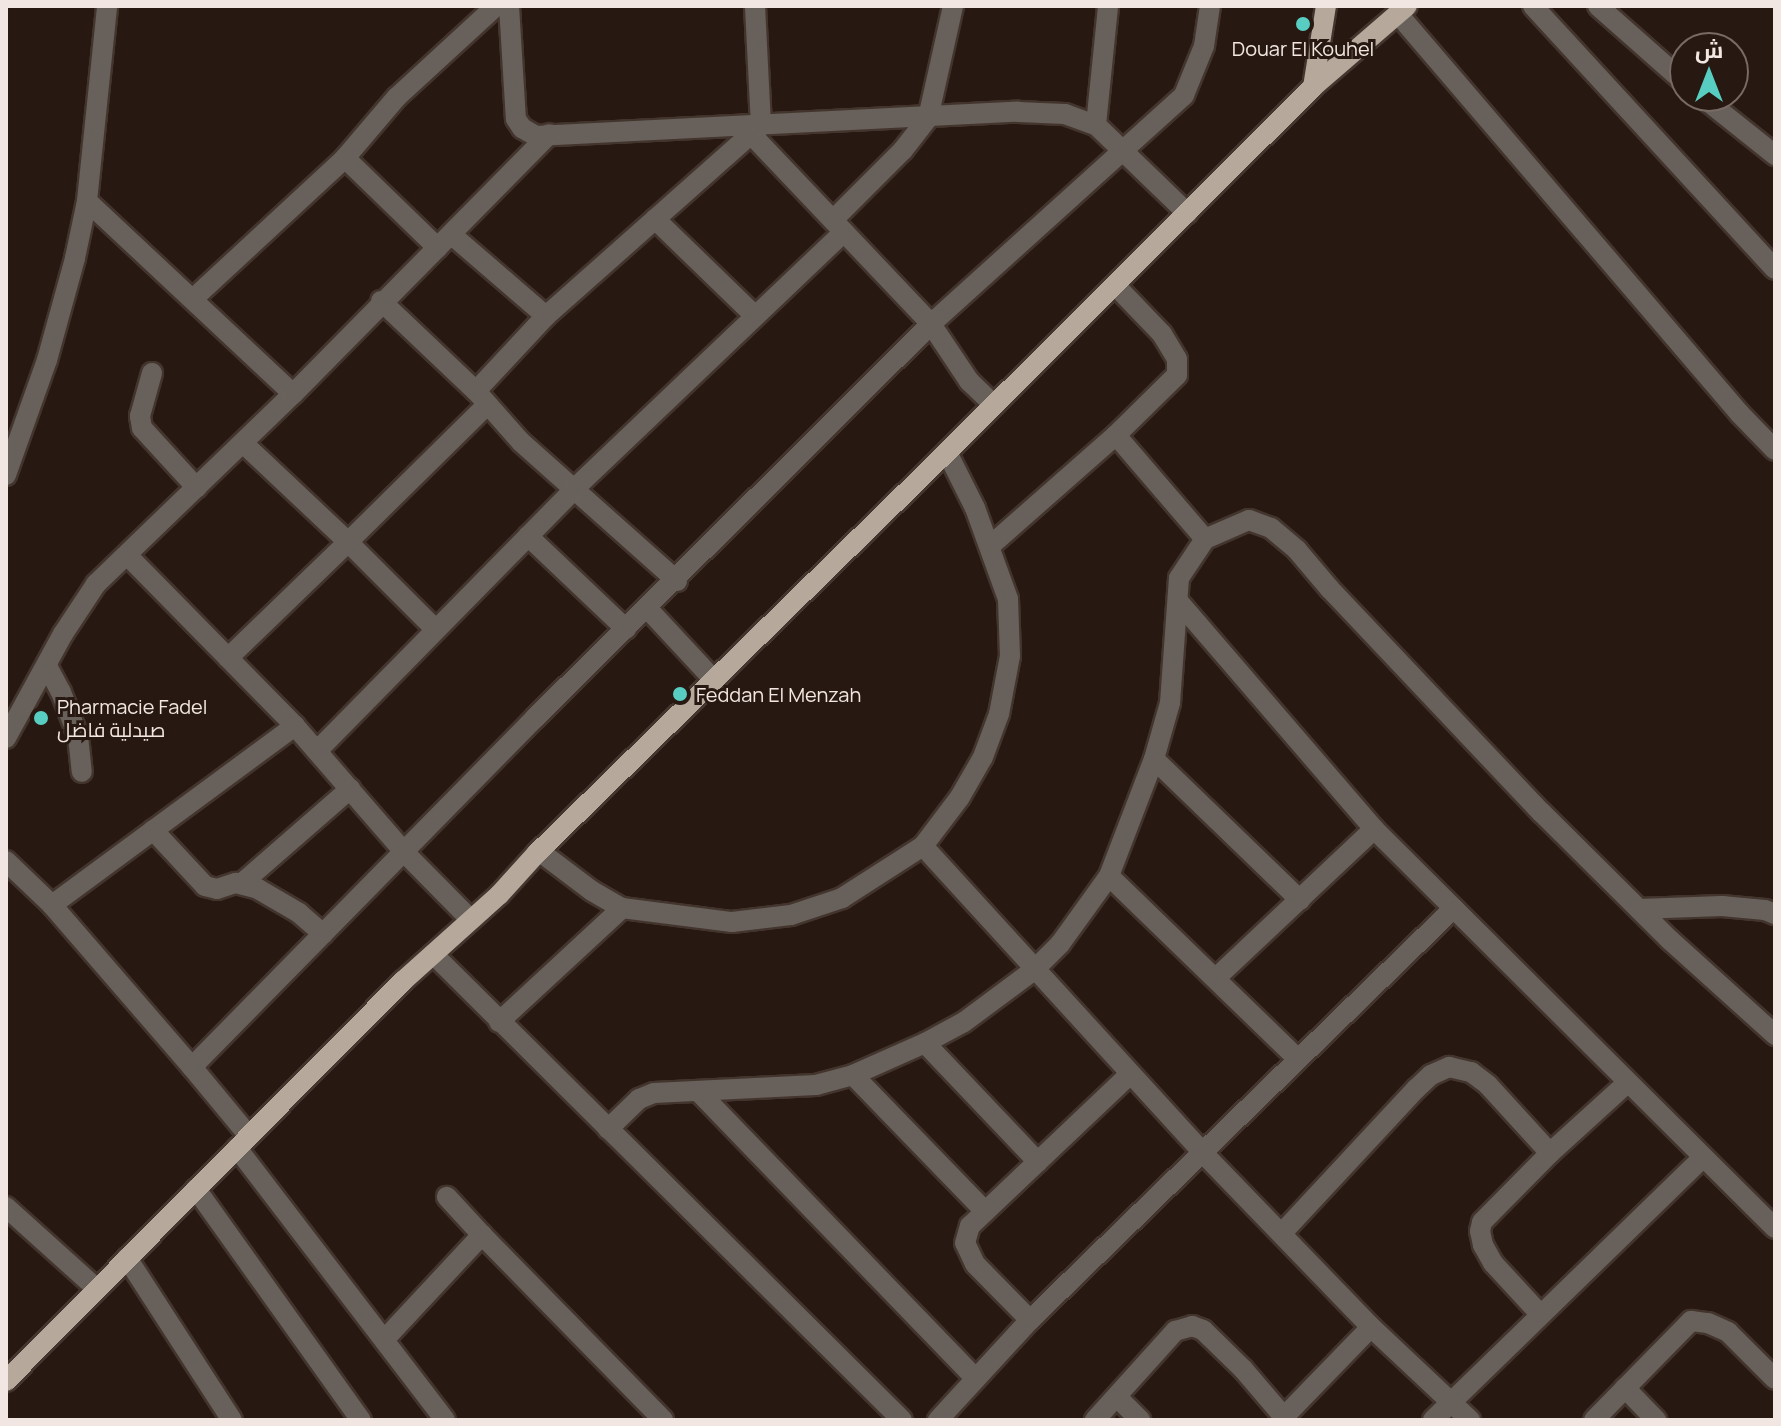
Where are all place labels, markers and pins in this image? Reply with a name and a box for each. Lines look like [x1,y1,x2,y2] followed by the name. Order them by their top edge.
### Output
[1294,15,1312,33] marker: Douar El Kouhel
[1232,36,1374,60] place label: Douar El Kouhel
[696,682,861,706] place label: Feddan El Menzah
[671,685,689,703] marker: Feddan El Menzah
[57,694,207,741] place label: Pharmacie Fadel صيدلية فاضل
[32,709,50,727] marker: Pharmacie Fadel صيدلية فاضل

